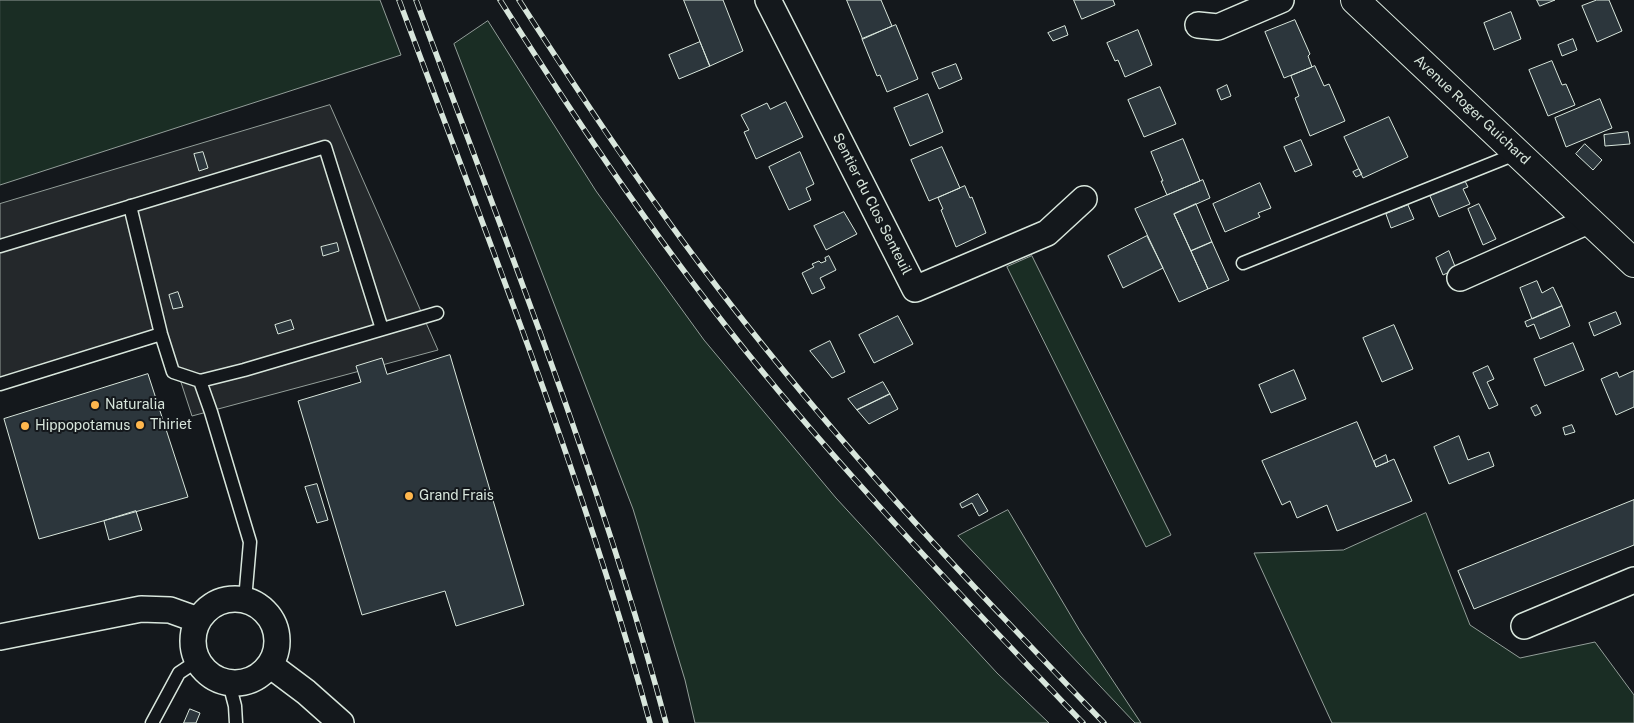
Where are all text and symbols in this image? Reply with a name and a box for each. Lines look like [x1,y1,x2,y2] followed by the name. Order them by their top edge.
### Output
[1410,52,1534,168] street label: Avenue Roger Guichard
[829,130,915,278] street label: Sentier du Clos Senteuil
[105,397,165,413] place label: Naturalia
[89,399,101,411] marker: Naturalia
[150,417,192,433] place label: Thiriet
[35,418,130,434] place label: Hippopotamus
[134,419,146,431] marker: Thiriet
[19,420,31,432] marker: Hippopotamus
[419,488,494,504] place label: Grand Frais
[403,490,415,502] marker: Grand Frais

